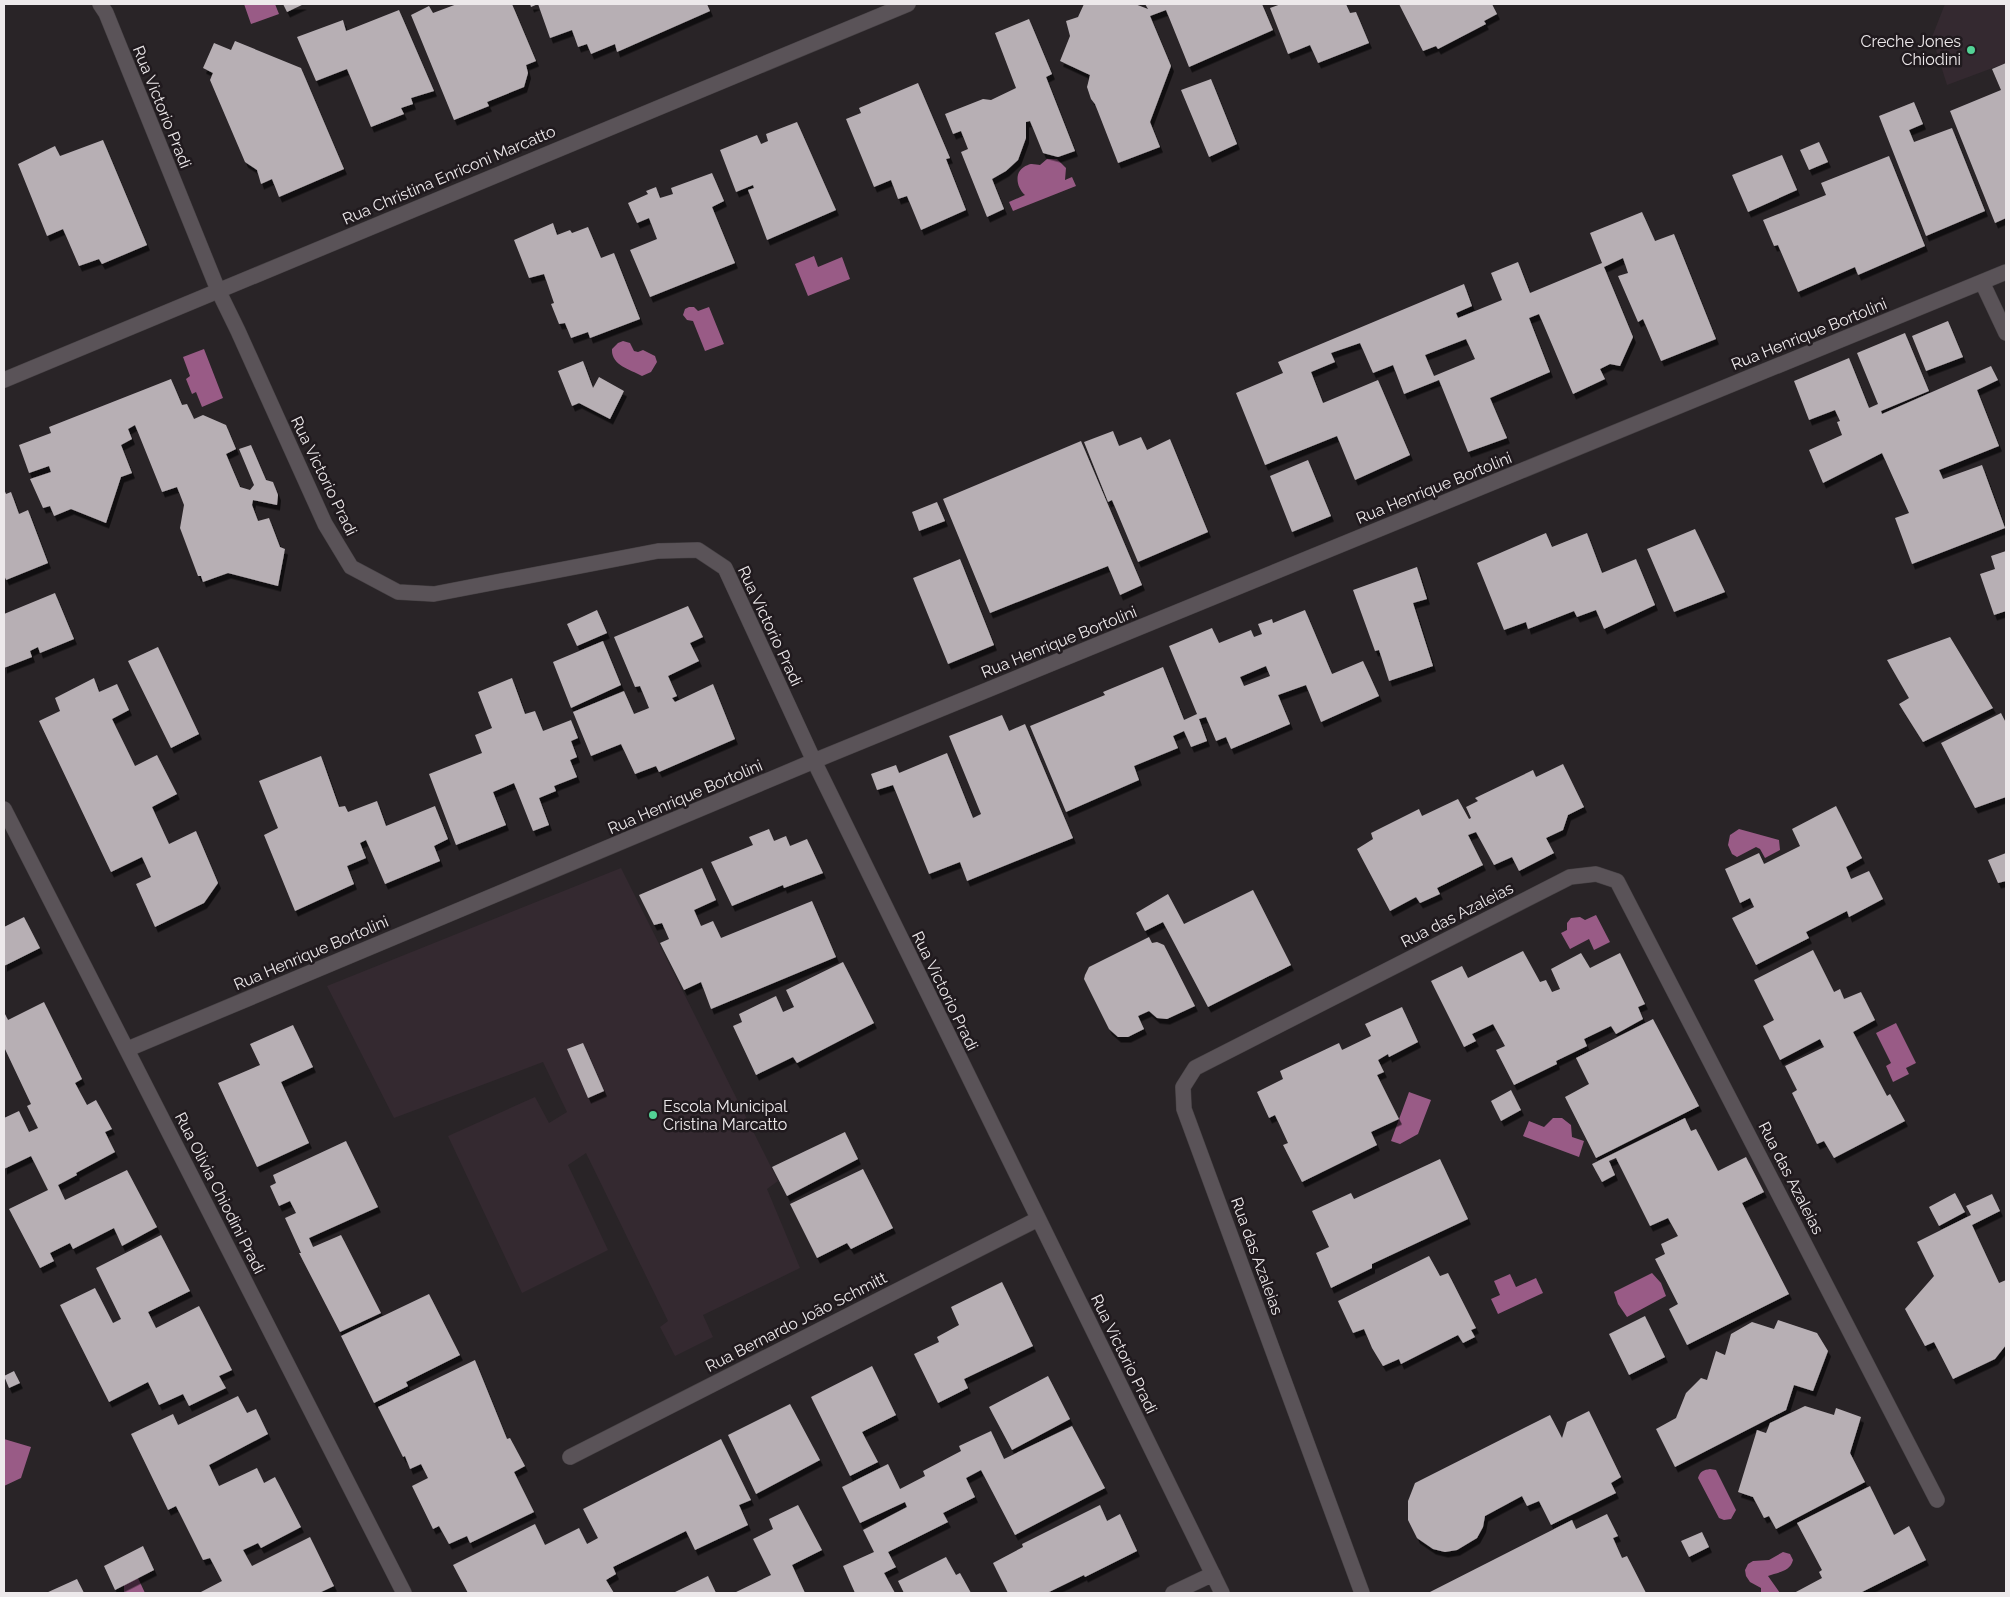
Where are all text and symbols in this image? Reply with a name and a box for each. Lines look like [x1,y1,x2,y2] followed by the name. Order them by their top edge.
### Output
[1861,32,1961,69] place label: Creche Jones Chiodini
[129,43,195,171] street label: Rua Victorio Pradi
[1965,44,1977,56] marker: Creche Jones Chiodini
[340,121,558,229] street label: Rua Christina Enriconi Marcatto
[1728,294,1890,374] street label: Rua Henrique Bortolini
[287,413,361,539] street label: Rua Victorio Pradi
[1353,448,1515,528] street label: Rua Henrique Bortolini
[734,563,806,689] street label: Rua Victorio Pradi
[978,602,1140,682] street label: Rua Henrique Bortolini
[605,756,765,838] street label: Rua Henrique Bortolini
[1398,878,1517,952] street label: Rua das Azaleias
[231,912,391,994] street label: Rua Henrique Bortolini
[908,928,982,1054] street label: Rua Victorio Pradi
[663,1097,788,1134] place label: Escola Municipal Cristina Marcatto
[171,1109,269,1277] street label: Rua Olivia Chiodini Pradi
[647,1109,659,1121] marker: Escola Municipal Cristina Marcatto
[1754,1119,1828,1238] street label: Rua das Azaleias
[1227,1195,1287,1318] street label: Rua das Azaleias
[702,1268,890,1376] street label: Rua Bernardo João Schmitt
[1087,1291,1161,1417] street label: Rua Victorio Pradi

